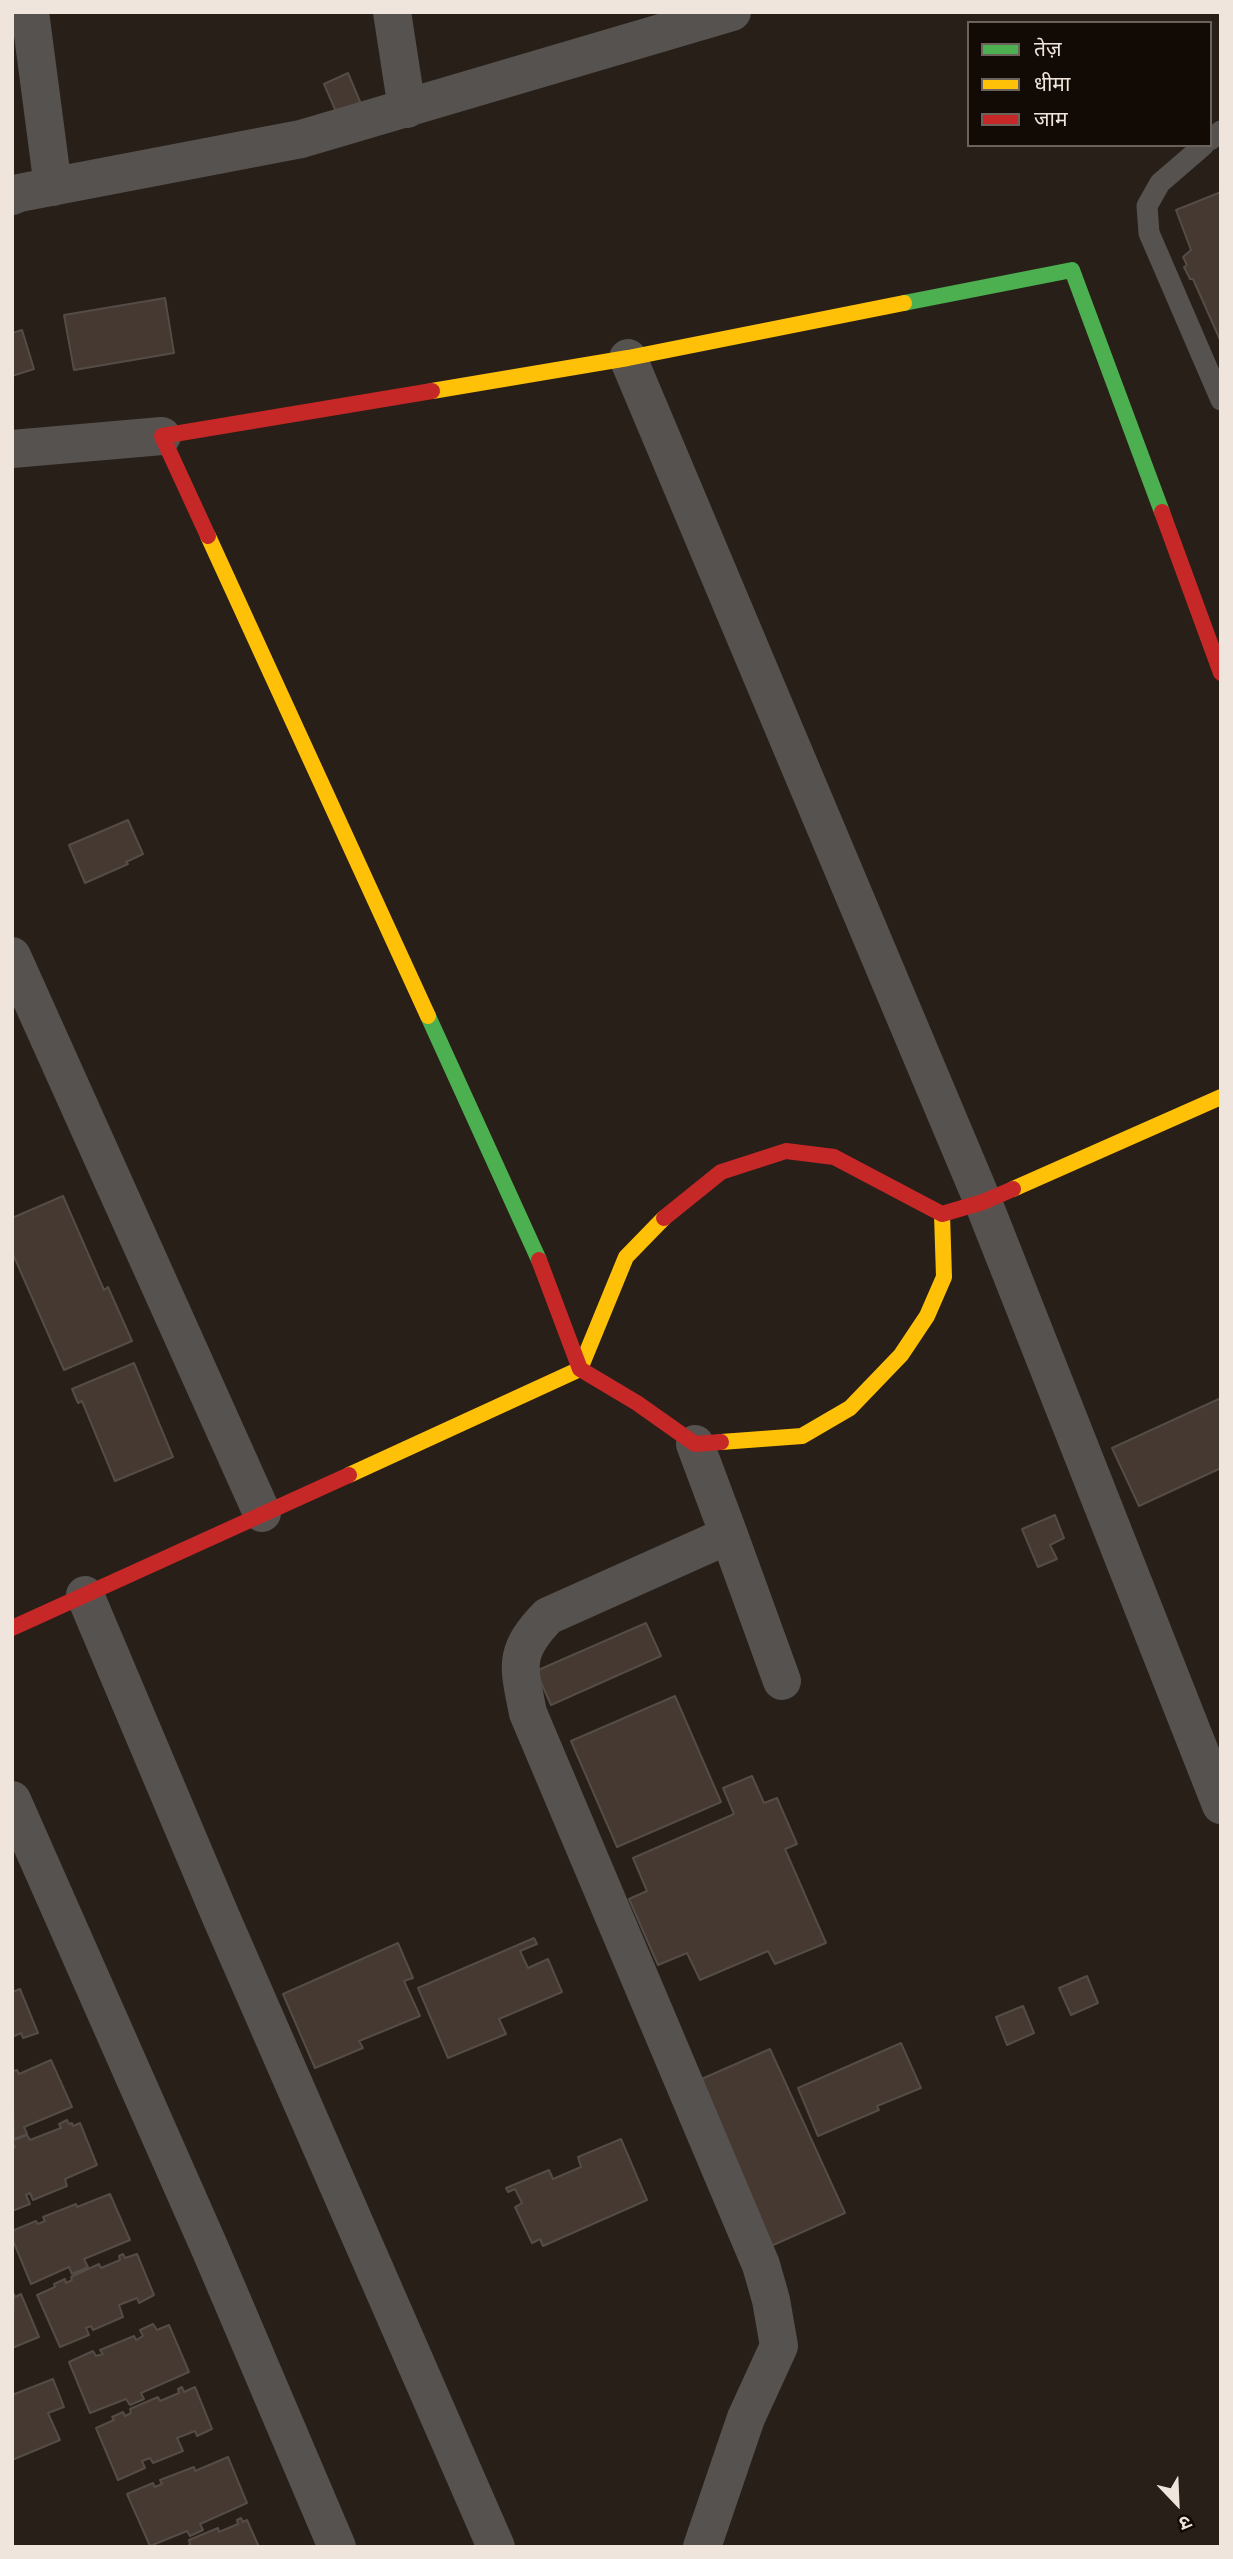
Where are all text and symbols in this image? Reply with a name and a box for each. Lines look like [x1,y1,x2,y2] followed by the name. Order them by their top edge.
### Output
[967,21,1212,147] legend
[1034,35,1062,63] text: तेज़
[1034,70,1070,98] text: धीमा
[1034,105,1068,133] text: जाम
[1142,2468,1212,2538] north arrow
[1175,2508,1195,2536] text: उ

